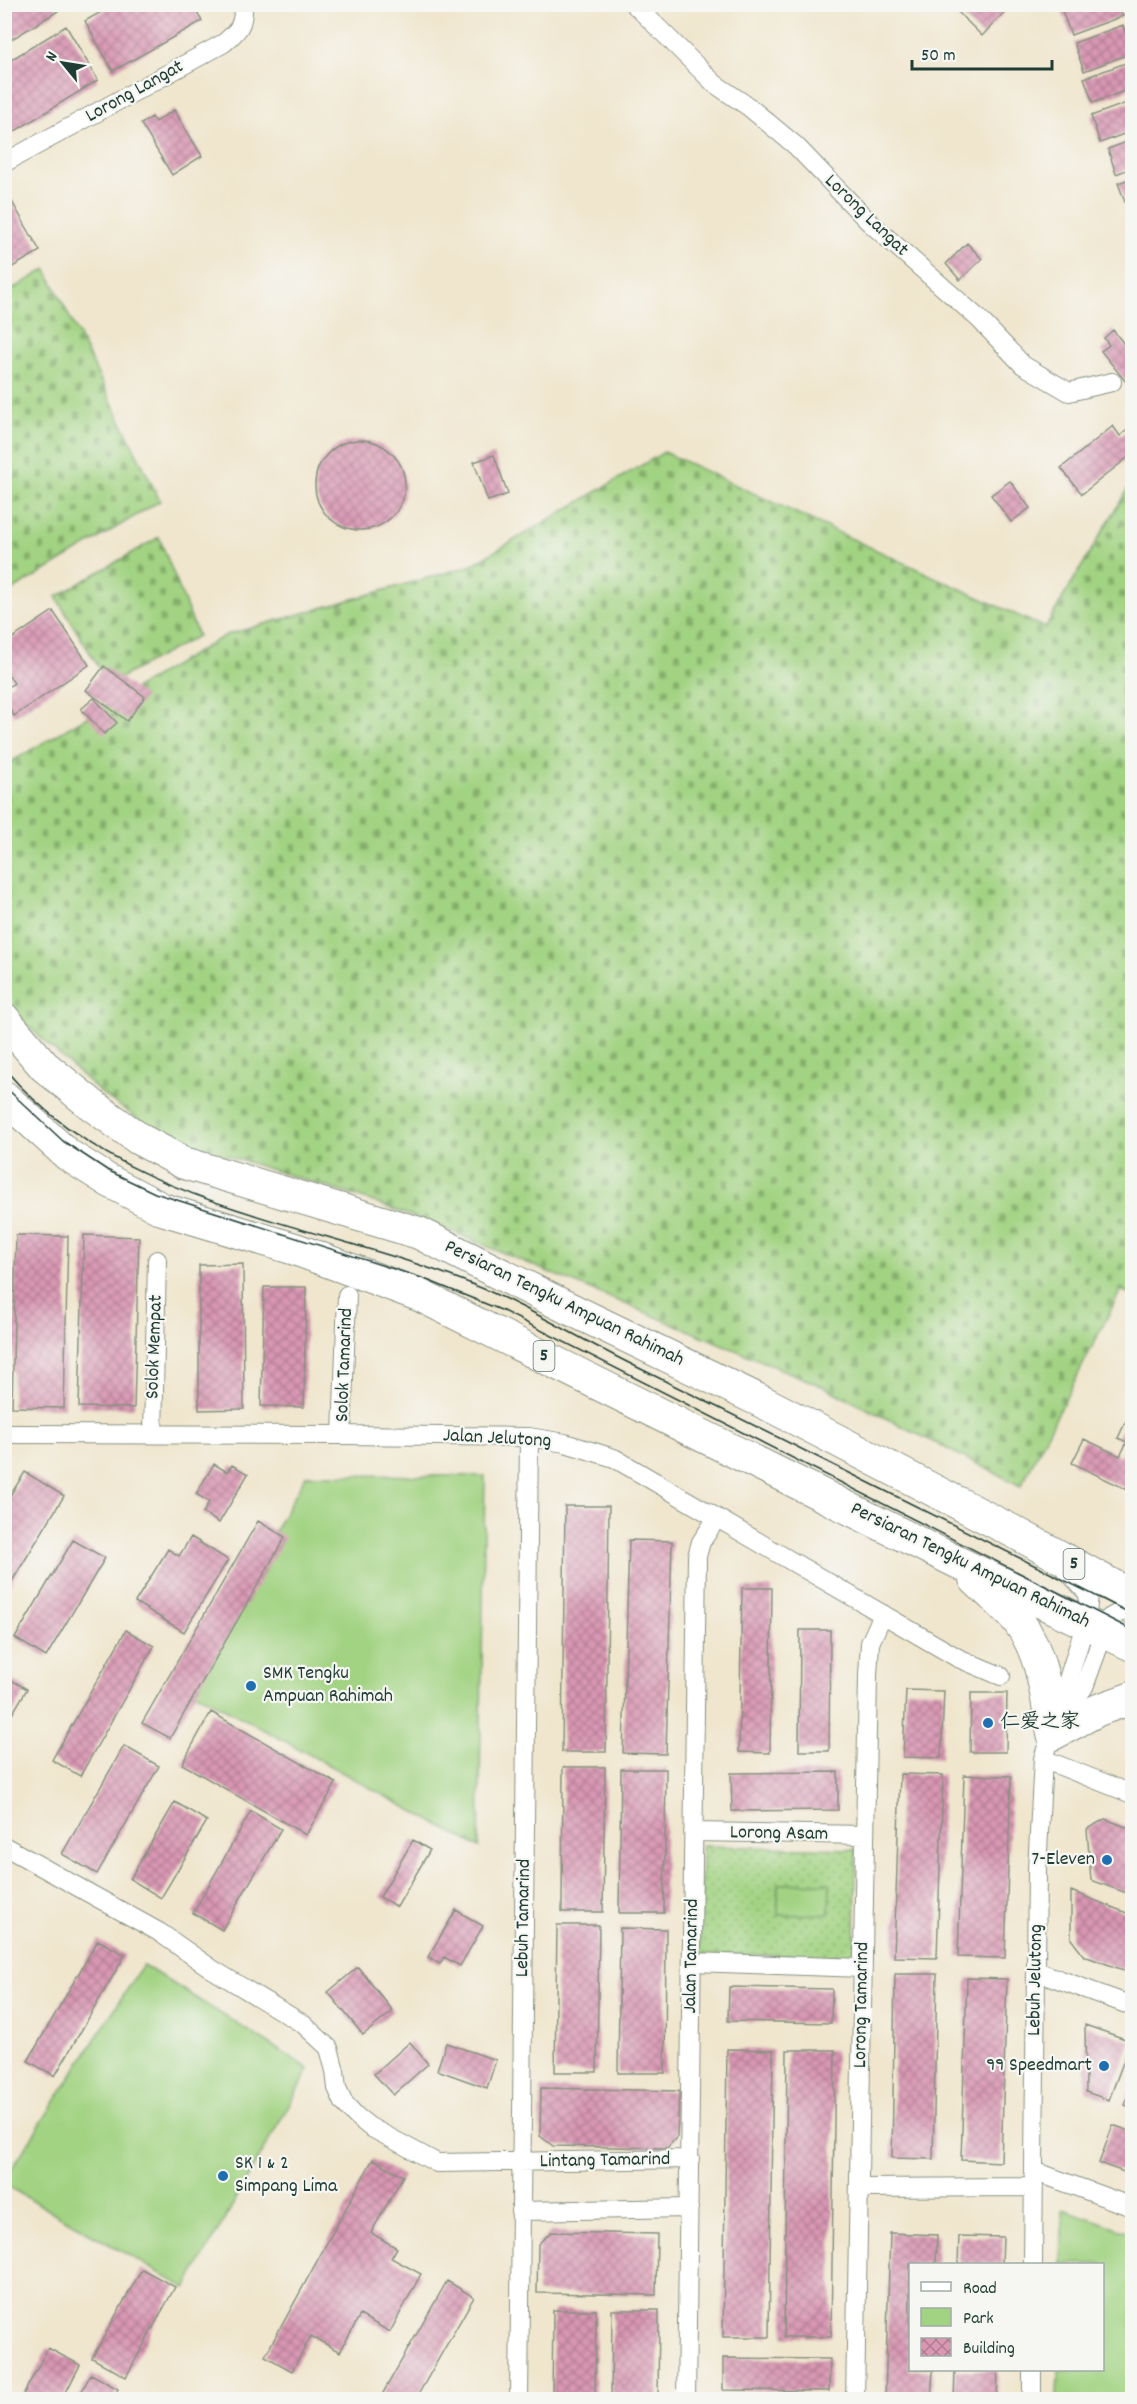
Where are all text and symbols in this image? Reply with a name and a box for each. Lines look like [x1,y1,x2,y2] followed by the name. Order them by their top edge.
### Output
[33,33,93,93] north arrow
[912,33,1052,71] scale bar
[921,44,956,69] text: 50 m
[40,47,64,66] text: N
[81,53,189,131] street label: Lorong Langat
[817,168,915,264] street label: Lorong Langat
[439,1234,689,1374] street label: Persiaran Tengku Ampuan Rahimah
[139,1294,171,1400] street label: Solok Mempat
[329,1307,361,1423] street label: Solok Tamarind
[534,1341,554,1371] road number: 5
[442,1422,552,1456] street label: Jalan Jelutong
[845,1496,1095,1636] street label: Persiaran Tengku Ampuan Rahimah
[1064,1549,1084,1579] road number: 5
[263,1660,393,1711] place label: SMK Tengku Ampuan Rahimah
[244,1679,258,1693] marker: SMK Tengku Ampuan Rahimah
[1000,1709,1080,1737] place label: 仁爱之家
[981,1716,995,1730] marker: 仁爱之家
[730,1819,828,1849] street label: Lorong Asam
[1031,1846,1095,1874] place label: 7-Eleven
[1100,1853,1114,1867] marker: 7-Eleven
[509,1859,539,1977] street label: Lebuh Tamarind
[677,1898,707,2014] street label: Jalan Tamarind
[1021,1924,1051,2036] street label: Lebuh Jelutong
[847,1942,877,2068] street label: Lorong Tamarind
[986,2052,1092,2080] place label: 99 Speedmart
[1097,2059,1111,2073] marker: 99 Speedmart
[539,2146,671,2176] street label: Lintang Tamarind
[235,2150,338,2201] place label: SK 1 & 2 Simpang Lima
[216,2169,230,2183] marker: SK 1 & 2 Simpang Lima
[909,2263,1104,2371] legend
[963,2277,997,2302] text: Road
[963,2307,994,2332] text: Park
[963,2337,1015,2362] text: Building

